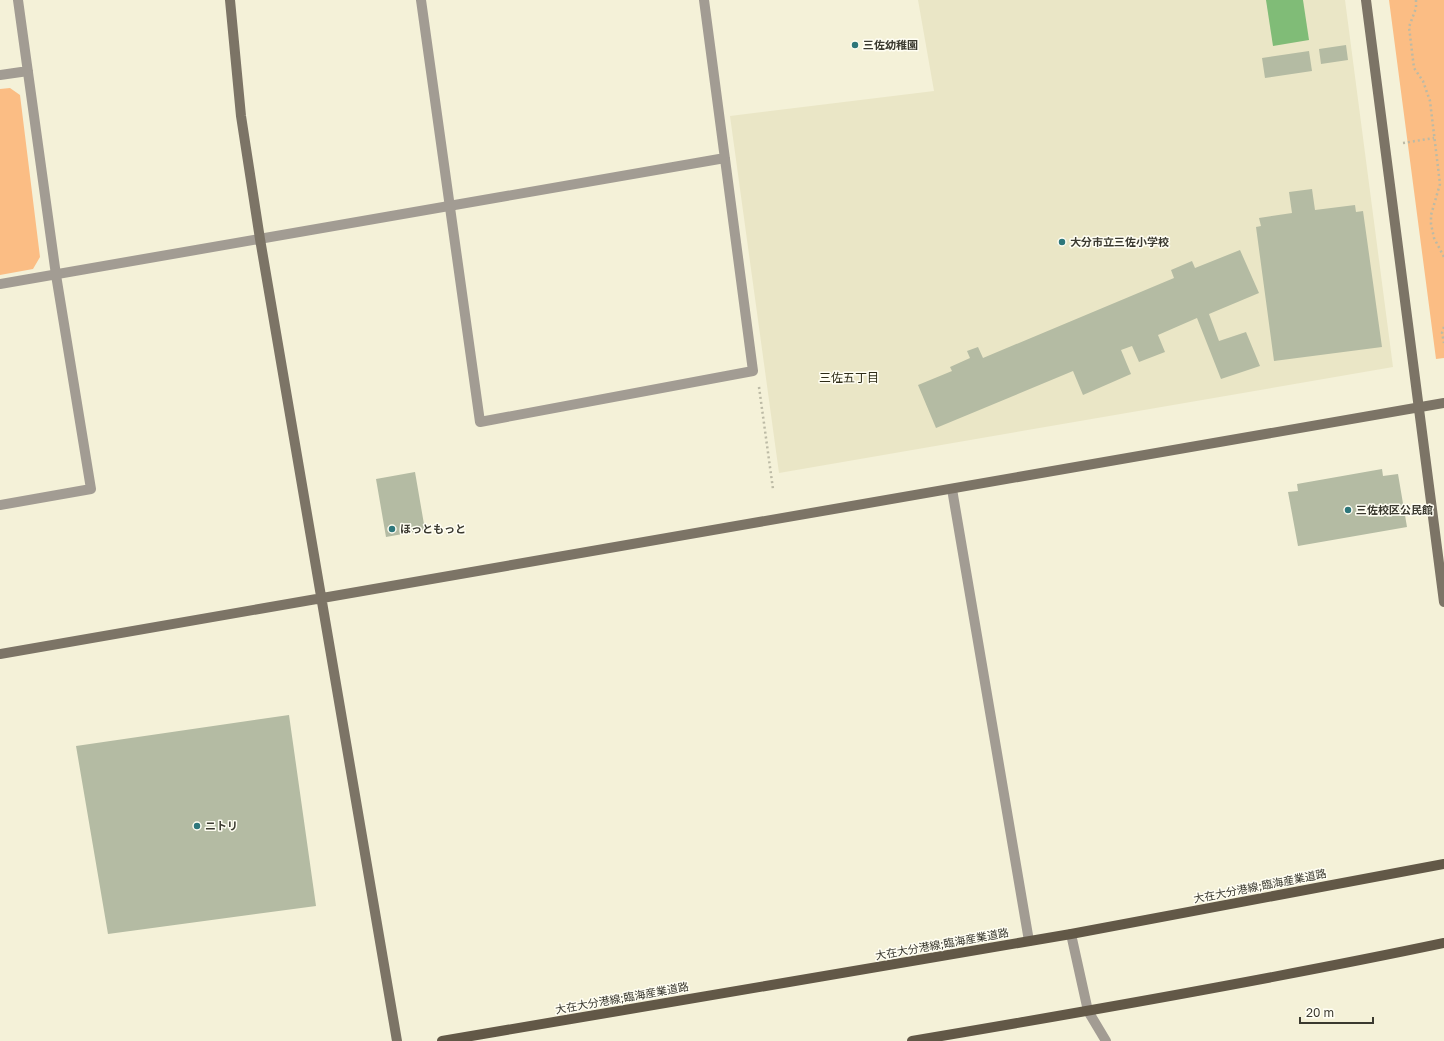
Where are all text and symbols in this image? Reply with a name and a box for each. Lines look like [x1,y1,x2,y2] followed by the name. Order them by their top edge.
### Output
[863,38,918,51] place label: 三佐幼稚園
[850,40,860,50] marker: 三佐幼稚園
[1070,235,1169,248] place label: 大分市立三佐小学校
[1057,237,1067,247] marker: 大分市立三佐小学校
[819,370,879,385] district label: 三佐五丁目
[1356,503,1433,516] place label: 三佐校区公民館
[1343,505,1353,515] marker: 三佐校区公民館
[400,522,466,535] place label: ほっともっと
[387,524,397,534] marker: ほっともっと
[205,819,238,832] place label: ニトリ
[192,821,202,831] marker: ニトリ
[1192,866,1328,905] street label: 大在大分港線;臨海産業道路
[874,925,1010,962] street label: 大在大分港線;臨海産業道路
[554,979,690,1016] street label: 大在大分港線;臨海産業道路
[1300,999,1373,1025] scale bar
[1306,1005,1334,1020] text: 20 m

